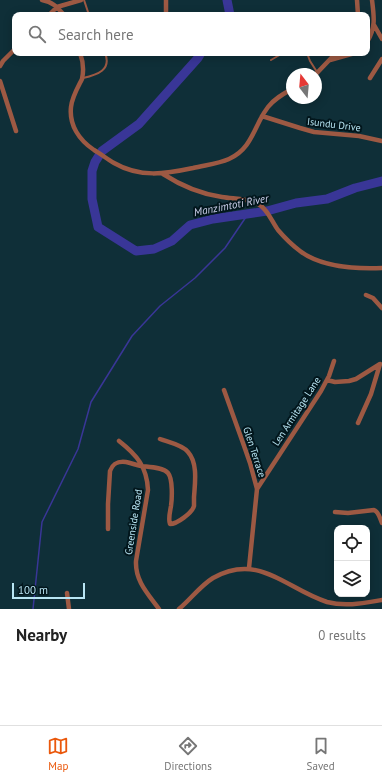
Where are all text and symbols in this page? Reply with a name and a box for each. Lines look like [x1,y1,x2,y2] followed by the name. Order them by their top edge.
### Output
[12,12,370,56] search box
[26,23,48,45] icon: search
[58,25,134,44] text: Search here
[286,68,322,104] north arrow
[306,115,361,134] street label: Isundu Drive
[192,191,271,219] water label: Manzimtoti River
[269,374,324,448] street label: Len Armitage Lane
[240,425,269,479] street label: Glen Terrace
[122,488,145,556] street label: Greenside Road
[334,525,370,597] map controls
[334,525,370,561] button: locate
[334,561,370,597] button: layers
[12,581,85,600] scale bar
[18,583,48,597] text: 100 m
[16,624,67,646] text: Nearby
[318,627,366,644] text: 0 results
[47,735,69,773] tab: Map
[164,735,212,773] tab: Directions
[307,735,335,773] tab: Saved

